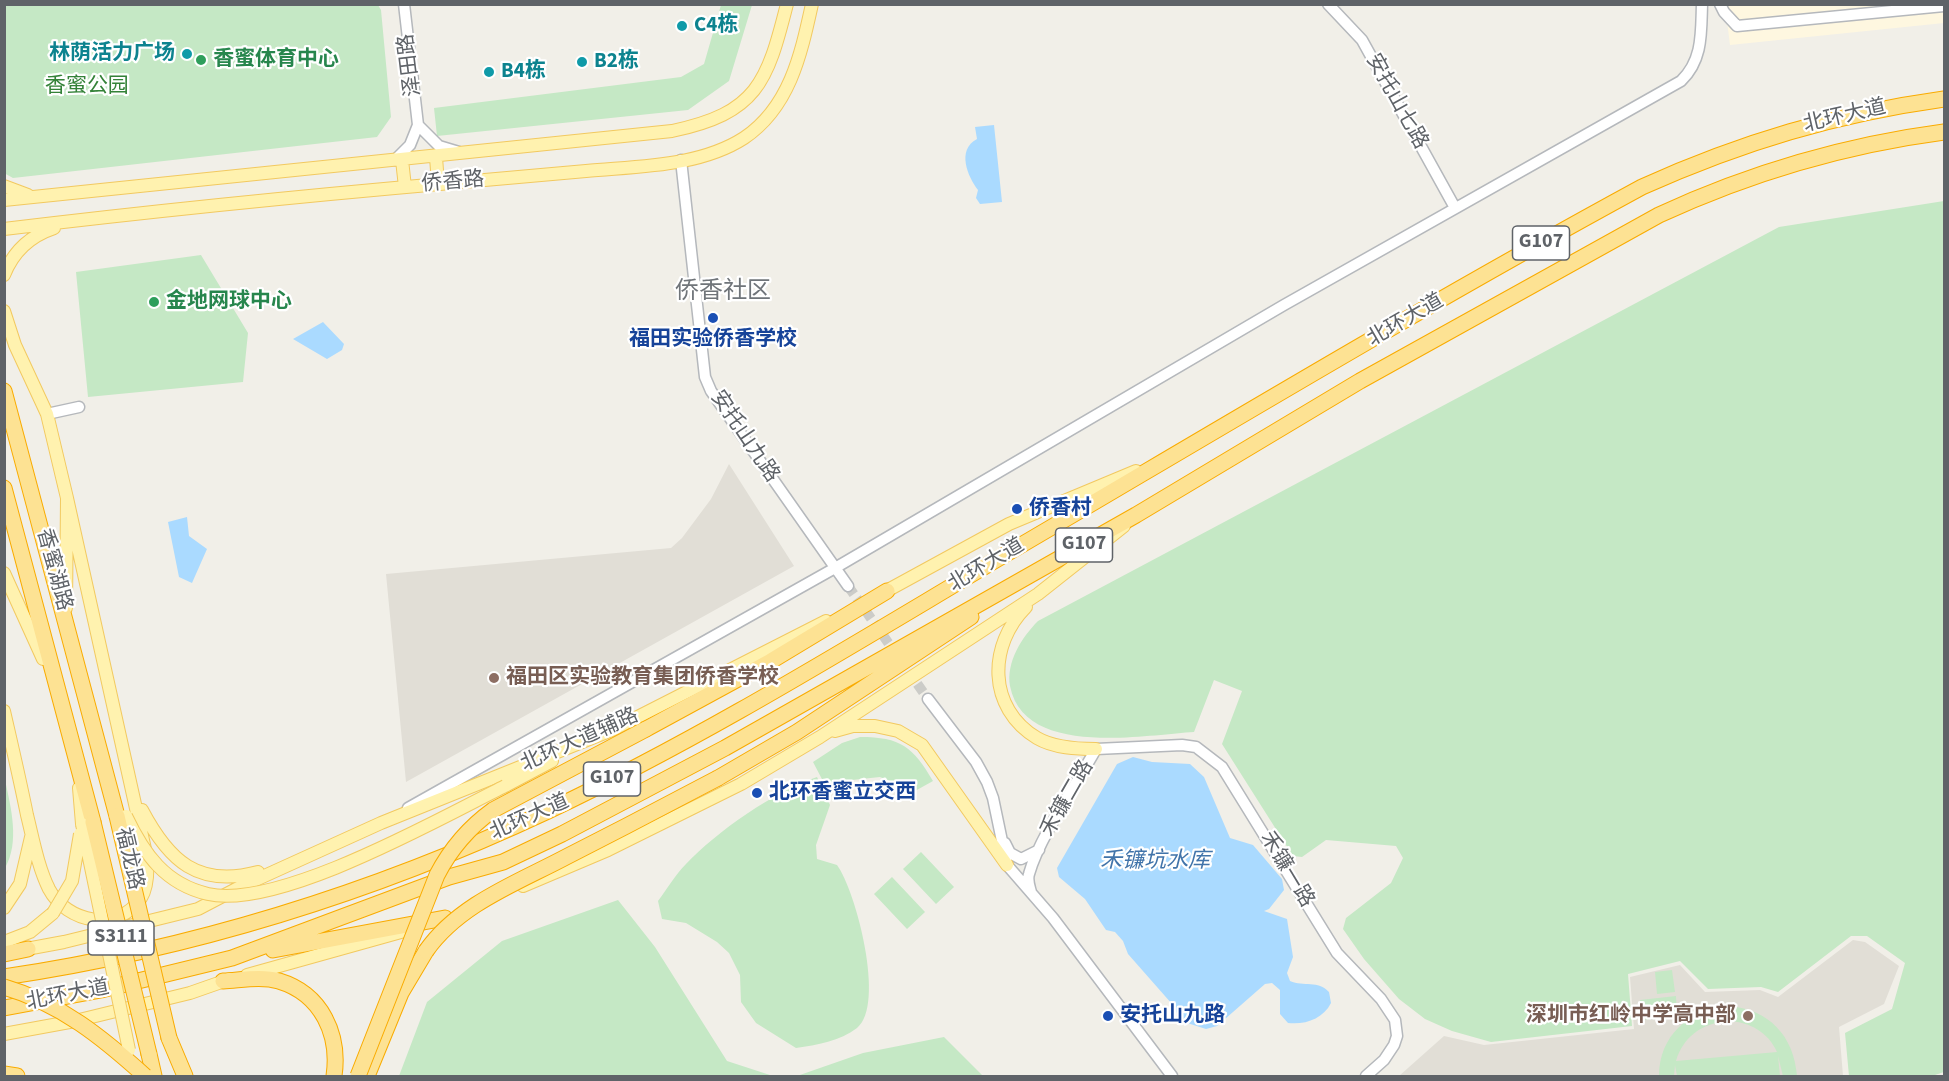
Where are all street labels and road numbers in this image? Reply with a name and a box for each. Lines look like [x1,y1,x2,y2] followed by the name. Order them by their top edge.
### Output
[395,32,427,98] street label: 泽田路
[1360,50,1432,154] street label: 安托山七路
[1801,95,1889,139] street label: 北环大道
[421,168,485,198] street label: 侨香路
[1512,226,1570,260] road number: G107
[1363,289,1449,353] street label: 北环大道
[704,386,784,488] street label: 安托山九路
[30,526,76,614] street label: 香蜜湖路
[1056,528,1112,562] road number: G107
[945,534,1029,598] street label: 北环大道
[517,704,643,778] street label: 北环大道辅路
[1036,756,1100,842] street label: 禾镰二路
[584,762,640,796] road number: G107
[487,789,573,847] street label: 北环大道
[109,825,147,893] street label: 福龙路
[1254,828,1318,912] street label: 禾镰一路
[88,921,154,955] road number: S3111
[24,976,112,1016] street label: 北环大道

